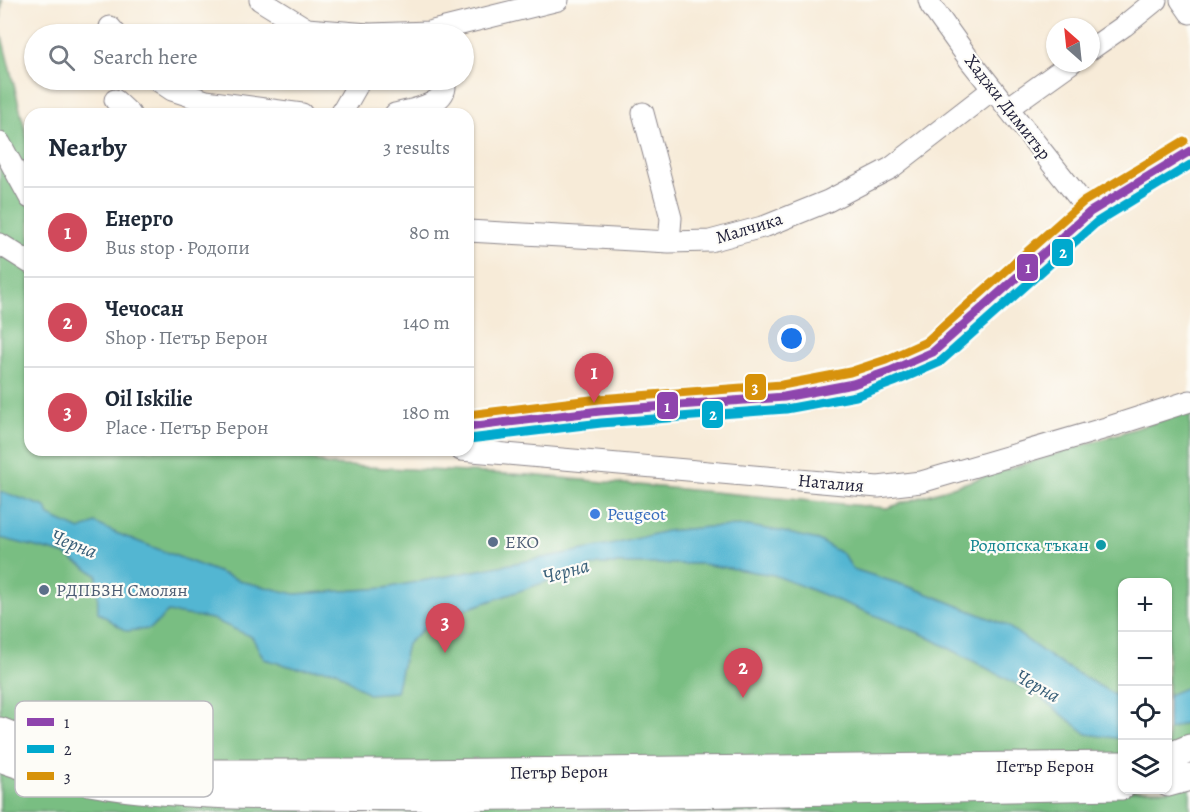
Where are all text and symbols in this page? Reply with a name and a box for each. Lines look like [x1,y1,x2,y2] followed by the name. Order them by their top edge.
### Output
[1046,18,1100,72] north arrow
[24,24,474,90] search box
[45,41,78,74] icon: search
[93,42,198,72] text: Search here
[959,49,1057,165] street label: Хаджи Димитър
[48,130,127,165] text: Nearby
[383,134,450,161] text: 3 results
[105,204,173,234] text: Енерго
[713,206,786,250] street label: Малчика
[64,219,71,246] text: 1
[409,219,450,246] text: 80 m
[105,234,250,261] text: Bus stop · Родопи
[1051,238,1074,267] line badge: 2
[1059,242,1067,264] text: 2
[1016,253,1039,282] line badge: 1
[1025,257,1031,279] text: 1
[105,294,184,324] text: Чечосан
[63,309,72,336] text: 2
[403,309,450,336] text: 140 m
[105,324,268,351] text: Shop · Петър Берон
[777,324,806,353] your location
[574,354,614,403] pin: 1
[744,373,767,401] line badge: 3
[752,377,759,399] text: 3
[105,384,193,414] text: Oil Iskilie
[656,391,679,420] line badge: 1
[664,396,670,418] text: 1
[63,399,72,426] text: 3
[402,399,450,426] text: 180 m
[701,400,724,429] line badge: 2
[709,404,717,426] text: 2
[105,414,269,441] text: Place · Петър Берон
[797,468,865,498] street label: Наталия
[607,502,666,526] place label: Peugeot
[588,507,602,521] marker: Peugeot
[47,523,101,565] water label: Черна
[505,530,539,554] place label: EKO
[969,533,1089,557] place label: Родопска тъкан
[486,535,500,549] marker: EKO
[1094,538,1108,552] marker: Родопска тъкан
[540,552,592,590] water label: Черна
[56,578,188,602] place label: РДПБЗН Смолян
[1118,578,1172,794] map controls
[1118,578,1172,632] button: +
[37,583,51,597] marker: РДПБЗН Смолян
[426,604,464,653] pin: 3
[1118,632,1172,686] button: −
[724,648,762,698] pin: 2
[1011,663,1065,709] water label: Черна
[1118,686,1172,740] button: locate
[15,701,213,797] legend
[64,712,70,734] text: 1
[64,739,72,761] text: 2
[1118,740,1172,794] button: layers
[996,754,1094,778] street label: Петър Берон
[510,759,608,785] street label: Петър Берон
[64,766,71,788] text: 3

